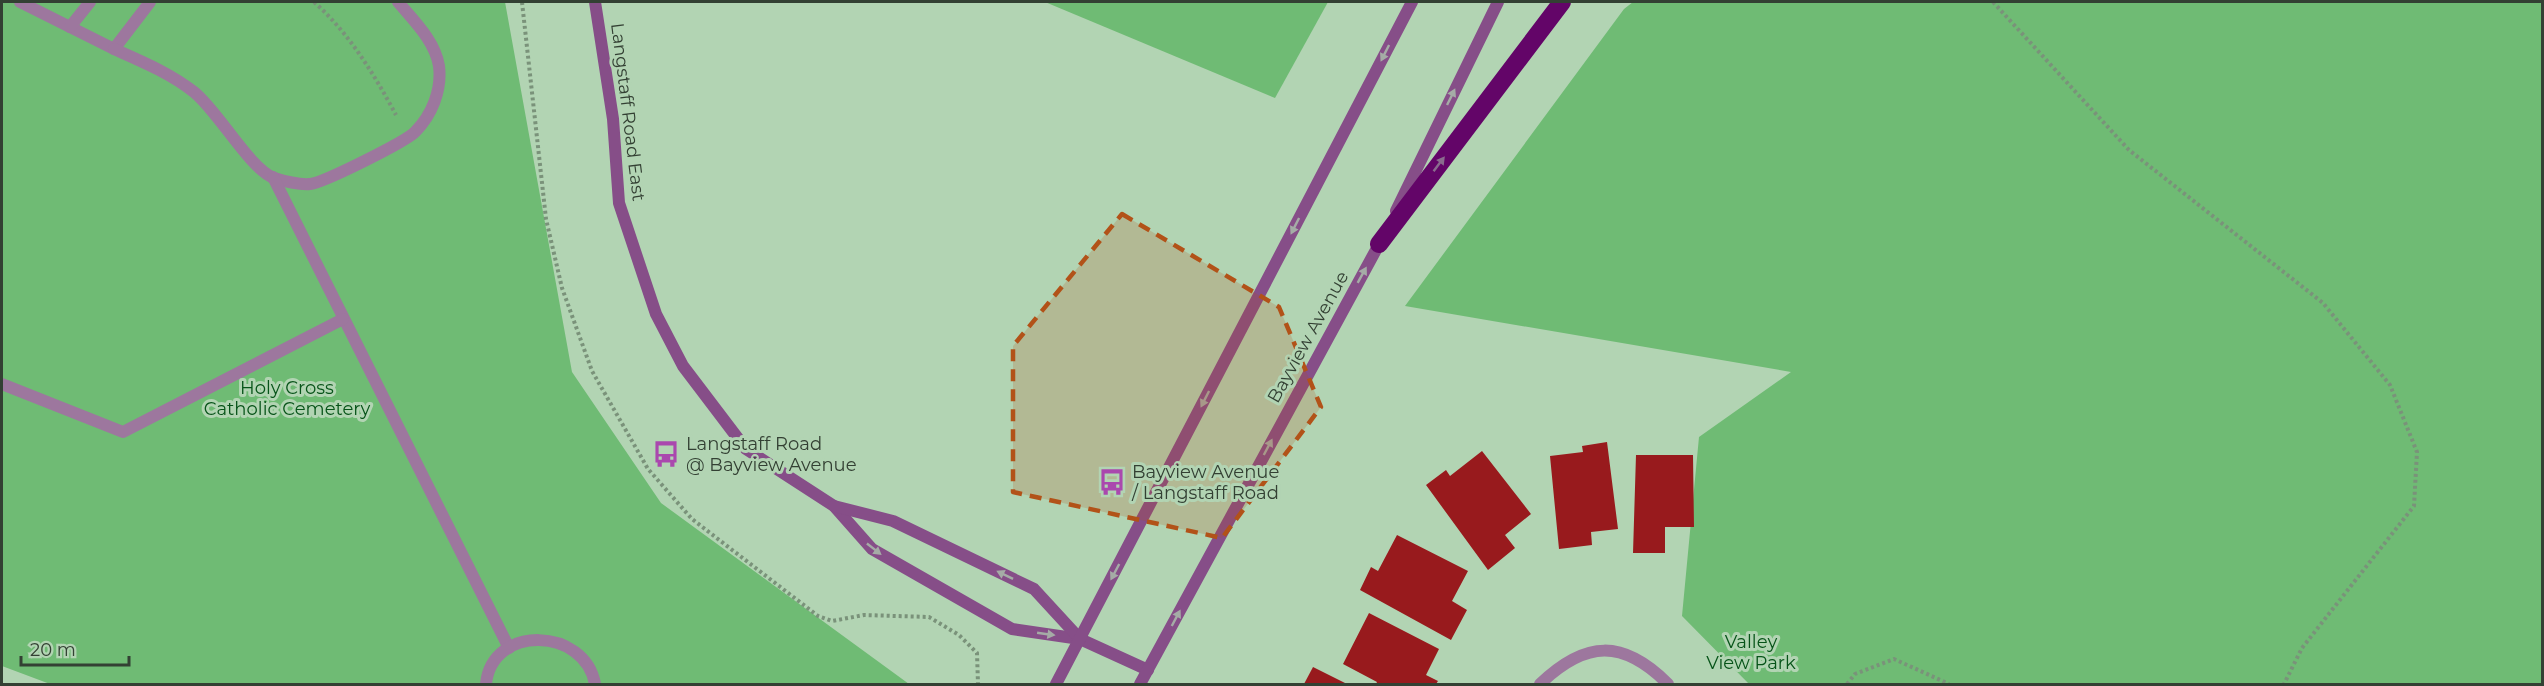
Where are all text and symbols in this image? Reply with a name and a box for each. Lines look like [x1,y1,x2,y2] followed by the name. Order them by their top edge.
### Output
[606,22,650,202] street label: Langstaff Road East
[1380,45,1390,62] one-way arrow
[1446,89,1456,106] one-way arrow
[1433,156,1446,172] one-way arrow
[1290,218,1300,235] one-way arrow
[1263,267,1353,407] street label: Bayview Avenue
[1357,267,1367,284] one-way arrow
[204,377,370,420] park label: Holy Cross Catholic Cemetery
[1200,391,1210,408] one-way arrow
[686,433,857,476] place label: Langstaff Road @ Bayview Avenue
[1263,438,1273,455] one-way arrow
[651,439,681,469] bus stop icon: Langstaff Road @ Bayview Avenue
[1131,461,1279,504] place label: Bayview Avenue / Langstaff Road
[1097,467,1127,497] bus stop icon: Bayview Avenue / Langstaff Road
[866,542,882,555] one-way arrow
[1110,564,1120,581] one-way arrow
[997,570,1014,580] one-way arrow
[1171,609,1181,626] one-way arrow
[21,629,129,667] scale bar
[1037,630,1056,639] one-way arrow
[1706,631,1796,674] park label: Valley View Park
[30,639,76,661] text: 20 m

